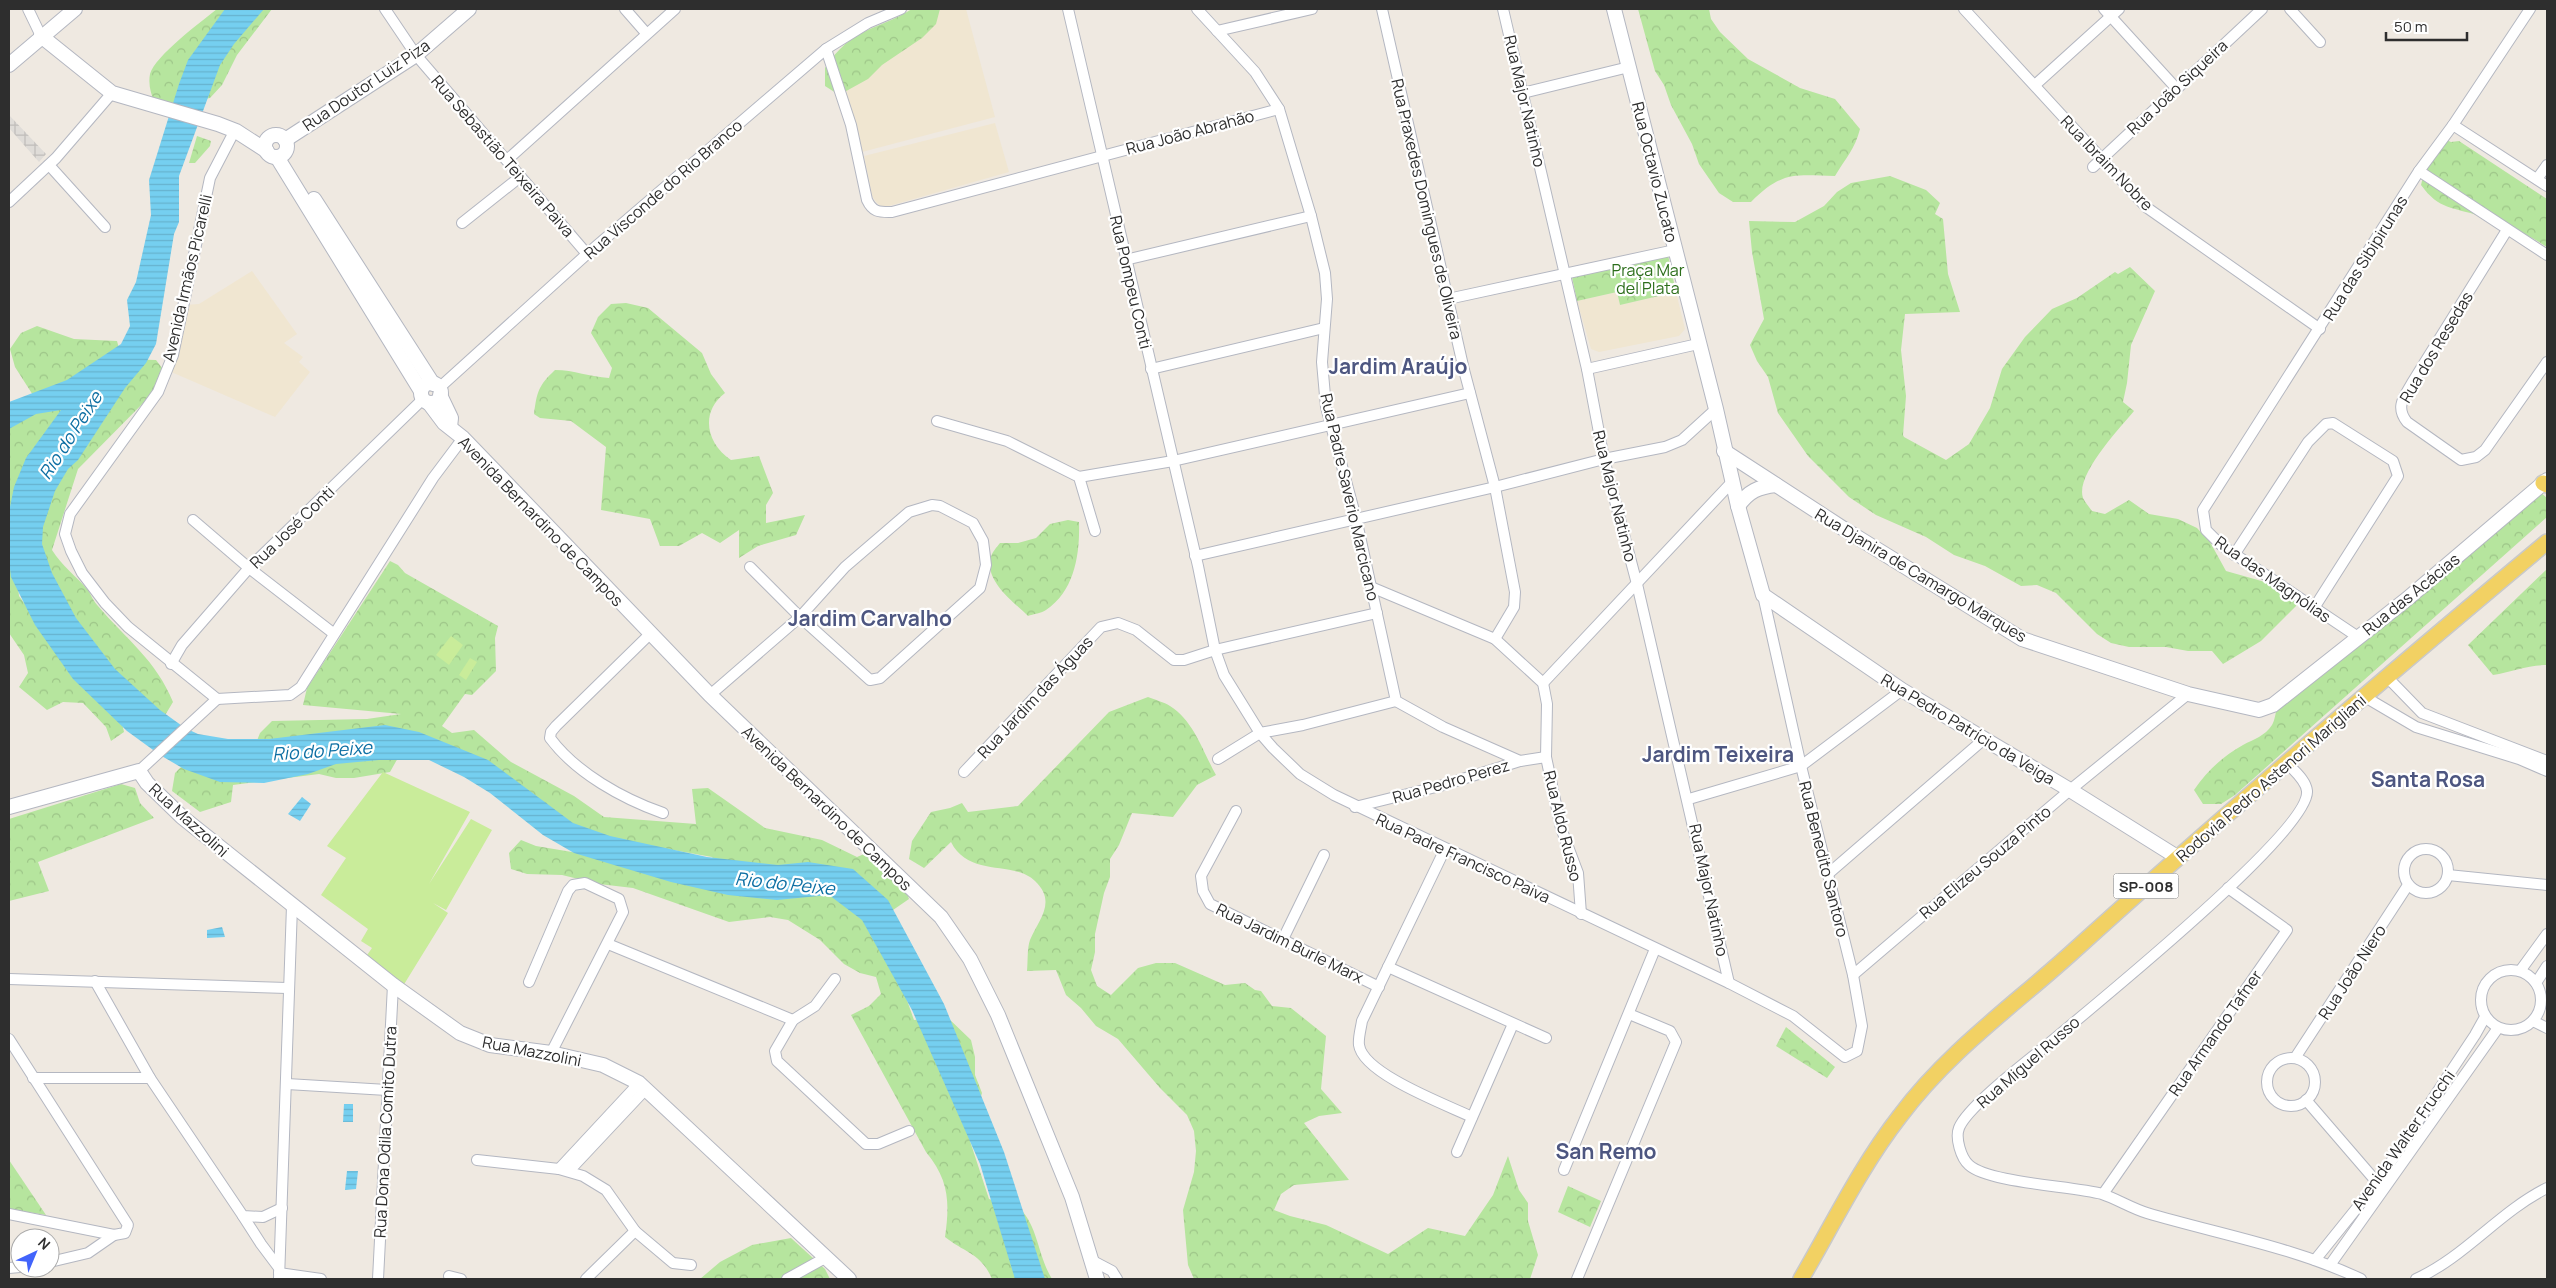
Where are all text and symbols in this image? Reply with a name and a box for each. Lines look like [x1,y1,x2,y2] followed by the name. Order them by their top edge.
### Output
[2386,10,2467,42] scale bar
[2394,16,2428,37] text: 50 m
[1499,33,1551,169] street label: Rua Major Natinho
[298,34,434,136] street label: Rua Doutor Luiz Piza
[2122,35,2232,139] street label: Rua João Siqueira
[427,70,579,242] street label: Rua Sebastião Teixeira Paiva
[1386,77,1468,341] street label: Rua Praxedes Domingues de Oliveira
[1627,99,1683,245] street label: Rua Octavio Zucato
[1123,104,1257,160] street label: Rua João Abrahão
[2056,111,2158,215] street label: Rua Ibraim Nobre
[579,114,747,264] street label: Rua Visconde do Rio Branco
[2318,191,2412,325] street label: Rua das Sibipirunas
[157,192,217,364] street label: Avenida Irmãos Picarelli
[1105,213,1157,351] street label: Rua Pompeu Conti
[1612,259,1685,299] park label: Praça Mar del Plata
[2394,287,2478,407] street label: Rua dos Resedas
[1328,352,1468,380] district label: Jardim Araújo
[33,385,108,483] water label: Rio do Peixe
[1315,391,1385,603] street label: Rua Padre Saverio Marcicano
[1588,428,1642,564] street label: Rua Major Natinho
[454,431,628,611] street label: Avenida Bernardino de Campos
[245,481,339,573] street label: Rua José Conti
[1811,503,2031,647] street label: Rua Djanira de Camargo Marques
[2211,531,2335,627] street label: Rua das Magnólias
[2358,548,2464,640] street label: Rua das Acácias
[788,604,952,632] district label: Jardim Carvalho
[972,631,1098,763] street label: Rua Jardim das Águas
[1877,668,2059,790] street label: Rua Pedro Patrício da Veiga
[2171,689,2371,867] street label: Rodovia Pedro Astenori Marigliani
[737,721,917,895] street label: Avenida Bernardino de Campos
[271,734,374,765] water label: Rio do Peixe
[1642,740,1794,768] district label: Jardim Teixeira
[1390,754,1512,808] street label: Rua Pedro Perez
[2371,765,2485,793] district label: Santa Rosa
[1539,768,1587,884] street label: Rua Aldo Russo
[144,778,234,862] street label: Rua Mazzolini
[1794,779,1854,939] street label: Rua Benedito Santoro
[1915,800,2055,924] street label: Rua Elizeu Souza Pinto
[1372,808,1554,908] street label: Rua Padre Francisco Paiva
[1684,822,1734,958] street label: Rua Major Natinho
[734,866,837,900] water label: Rio do Peixe
[2114,874,2178,898] road number: SP-008
[1213,898,1368,989] street label: Rua Jardim Burle Marx
[2313,920,2391,1024] street label: Rua João Niero
[2163,965,2267,1100] street label: Rua Armando Tafner
[1972,1011,2084,1113] street label: Rua Miguel Russo
[368,1026,402,1238] street label: Rua Dona Odila Comito Dutra
[481,1031,583,1071] street label: Rua Mazzolini
[2346,1065,2460,1215] street label: Avenida Walter Frucchi
[1555,1137,1657,1165] district label: San Remo
[10,1228,60,1278] north arrow
[34,1233,55,1254] text: N

